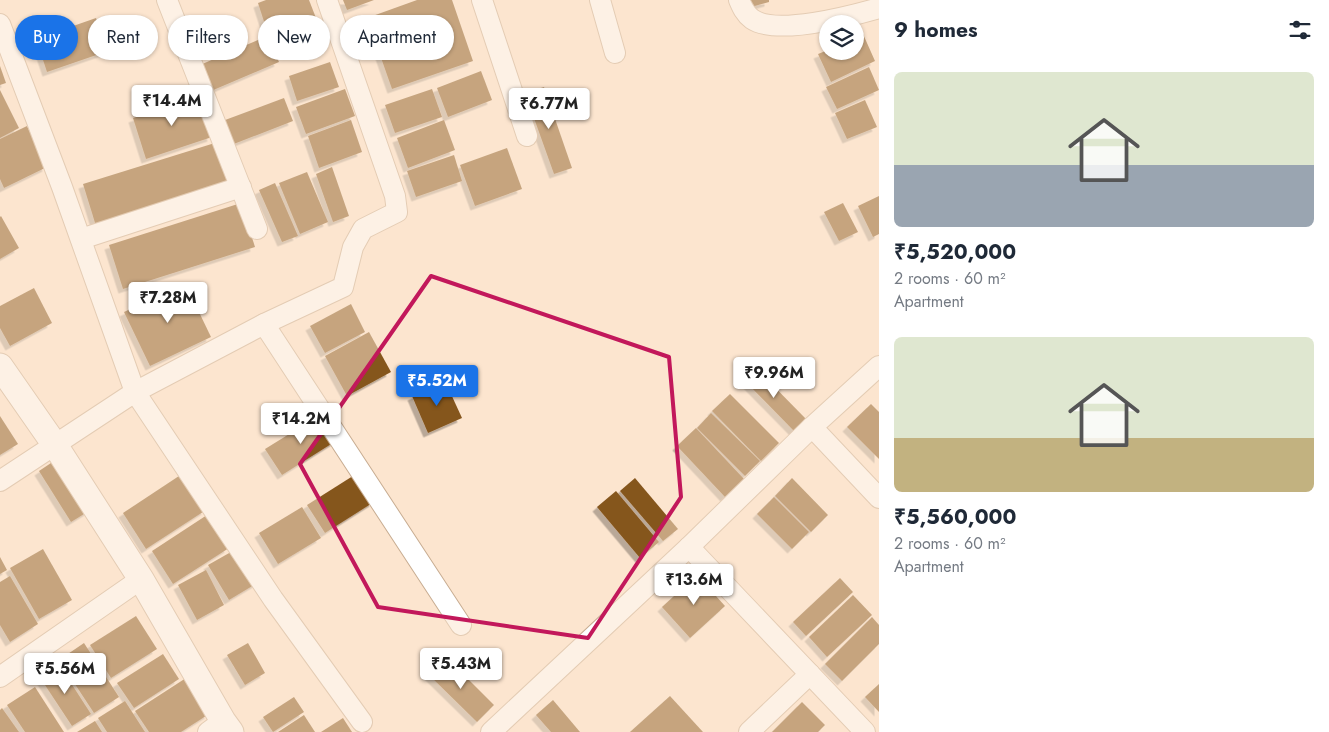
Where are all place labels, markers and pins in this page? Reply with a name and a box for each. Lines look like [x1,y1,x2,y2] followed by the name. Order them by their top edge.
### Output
[131,84,213,127] pin: ₹14.4M
[508,88,590,130] pin: ₹6.77M
[127,282,209,324] pin: ₹7.28M
[733,356,815,399] pin: ₹9.96M
[396,364,478,407] pin: ₹5.52M
[260,402,342,445] pin: ₹14.2M
[653,564,735,606] pin: ₹13.6M
[420,648,502,690] pin: ₹5.43M
[24,652,106,695] pin: ₹5.56M

